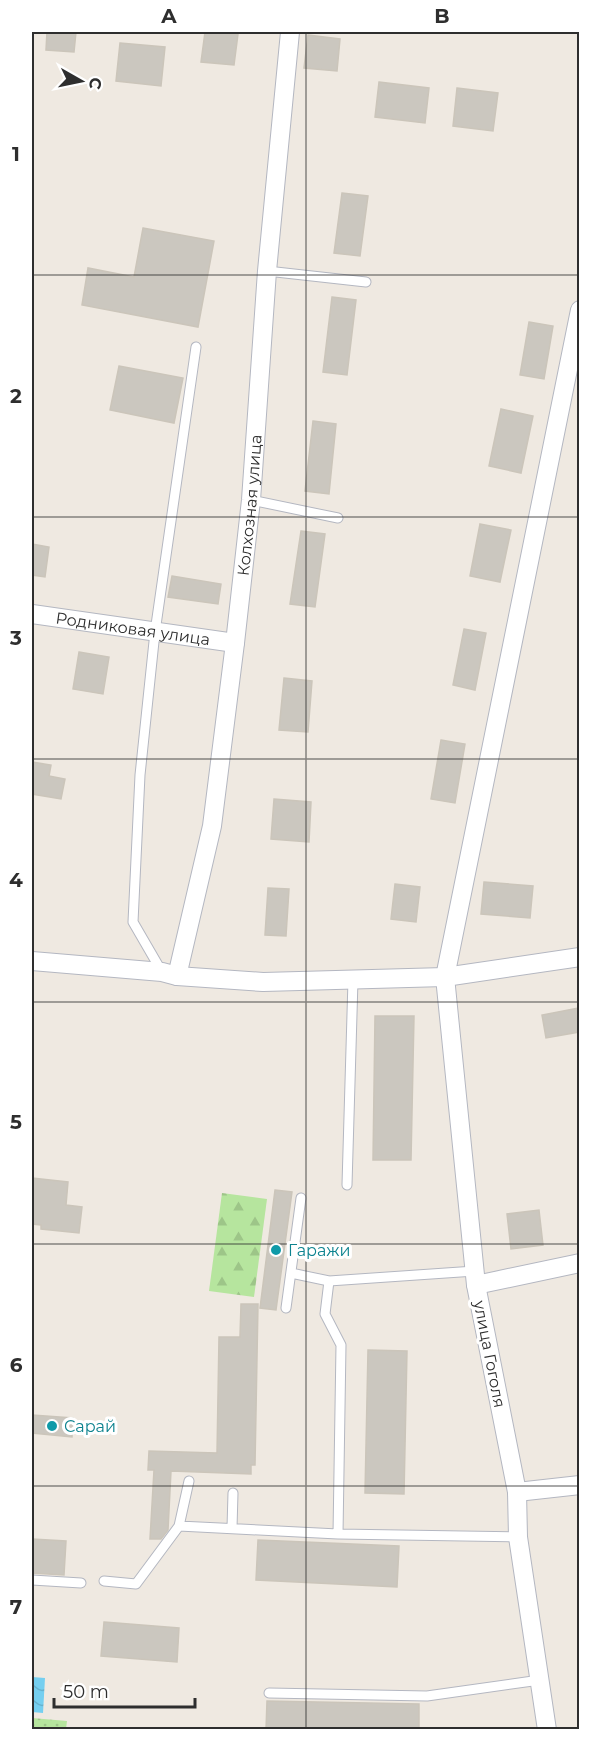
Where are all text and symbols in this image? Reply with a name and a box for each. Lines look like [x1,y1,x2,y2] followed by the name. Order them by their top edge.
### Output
[160,4,177,28] text: A
[434,4,450,28] text: B
[51,51,111,111] north arrow
[85,76,106,91] text: С
[12,142,20,166] text: 1
[10,384,22,408] text: 2
[234,434,266,577] street label: Колхозная улица
[54,609,211,649] street label: Родниковая улица
[9,626,22,650] text: 3
[9,868,23,892] text: 4
[10,1110,22,1134] text: 5
[288,1241,351,1260] place label: Гаражи
[269,1243,283,1257] marker: Гаражи
[470,1298,509,1409] street label: улица Гоголя
[10,1353,23,1377] text: 6
[64,1417,116,1436] place label: Сарай
[45,1419,59,1433] marker: Сарай
[10,1595,22,1619] text: 7
[54,1671,195,1709] scale bar
[63,1681,109,1703] text: 50 m

